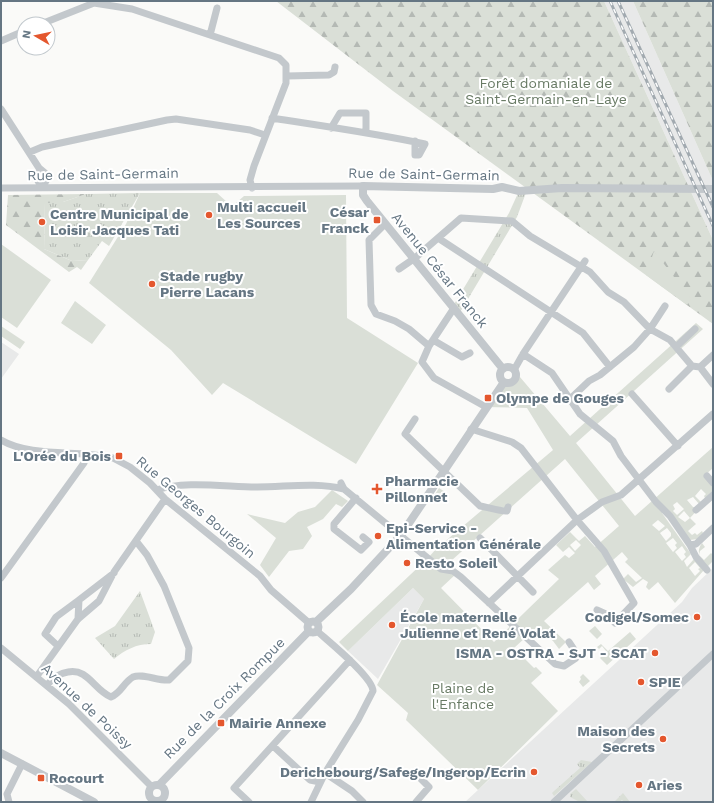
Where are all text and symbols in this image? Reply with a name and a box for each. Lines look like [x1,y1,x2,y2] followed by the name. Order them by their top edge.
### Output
[16,16,56,56] north arrow
[20,29,34,40] text: N
[465,75,627,107] park label: Forêt domaniale de Saint-Germain-en-Laye
[27,165,179,183] street label: Rue de Saint-Germain
[348,165,500,183] street label: Rue de Saint-Germain
[217,199,307,231] place label: Multi accueil Les Sources
[321,204,369,236] place label: César Franck
[50,206,189,238] place label: Centre Municipal de Loisir Jacques Tati
[389,209,491,331] street label: Avenue César Franck
[204,210,214,220] marker: Multi accueil Les Sources
[372,215,382,225] marker: César Franck
[37,217,47,227] marker: Centre Municipal de Loisir Jacques Tati
[160,268,255,300] place label: Stade rugby Pierre Lacans
[147,279,157,289] marker: Stade rugby Pierre Lacans
[496,390,625,406] place label: Olympe de Gouges
[483,393,493,403] marker: Olympe de Gouges
[13,448,112,464] place label: L'Orée du Bois
[114,451,124,461] marker: L'Orée du Bois
[133,453,259,561] street label: Rue Georges Bourgoin
[385,473,459,505] place label: Pharmacie Pillonnet
[372,484,382,494] marker: Pharmacie Pillonnet
[386,520,541,552] place label: Epi-Service - Alimentation Générale
[373,531,383,541] marker: Epi-Service - Alimentation Générale
[415,555,498,571] place label: Resto Soleil
[402,558,412,568] marker: Resto Soleil
[400,609,555,641] place label: École maternelle Julienne et René Volat
[585,609,689,625] place label: Codigel/Somec
[692,612,702,622] marker: Codigel/Somec
[387,620,397,630] marker: École maternelle Julienne et René Volat
[160,634,288,762] street label: Rue de la Croix Rompue
[456,645,647,661] place label: ISMA - OSTRA - SJT - SCAT
[650,648,660,658] marker: ISMA - OSTRA - SJT - SCAT
[38,660,136,753] street label: Avenue de Poissy
[649,674,681,690] place label: SPIE
[636,677,646,687] marker: SPIE
[432,680,494,712] park label: Plaine de l'Enfance
[229,715,326,731] place label: Mairie Annexe
[216,718,226,728] marker: Mairie Annexe
[577,723,656,755] place label: Maison des Secrets
[658,734,668,744] marker: Maison des Secrets
[280,764,526,780] place label: Derichebourg/Safege/Ingerop/Ecrin
[529,767,539,777] marker: Derichebourg/Safege/Ingerop/Ecrin
[49,770,104,786] place label: Rocourt
[36,773,46,783] marker: Rocourt
[647,777,683,793] place label: Aries
[634,780,644,790] marker: Aries

